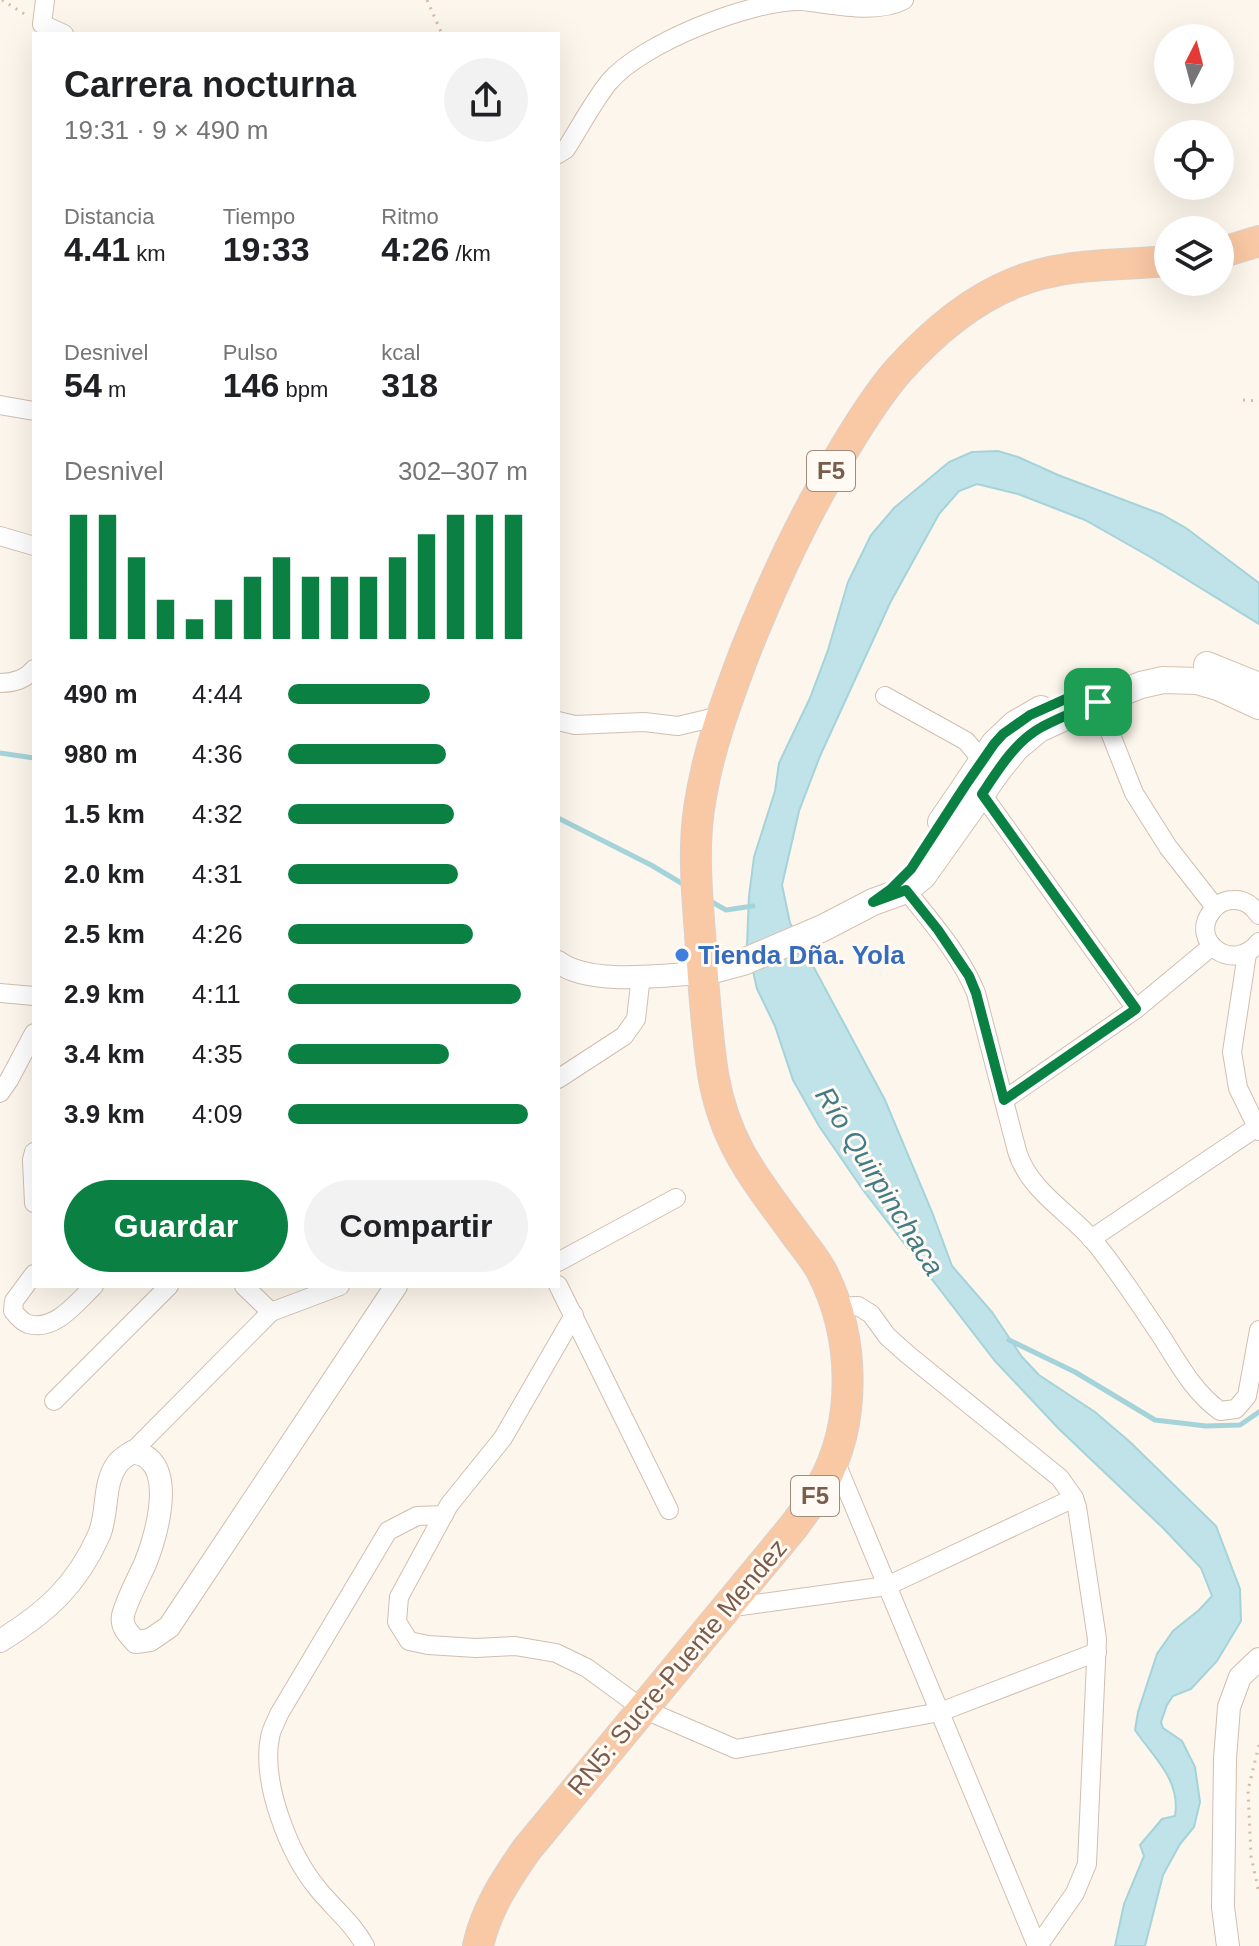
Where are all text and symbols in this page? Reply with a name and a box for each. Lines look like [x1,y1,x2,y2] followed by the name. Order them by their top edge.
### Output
[1154,24,1234,104] north arrow
[1154,24,1234,296] map controls
[444,58,528,142] button: share
[64,64,356,105] text: Carrera nocturna
[64,115,269,145] text: 19:31 · 9 × 490 m
[1154,120,1234,200] button: locate
[64,204,154,229] text: Distancia
[223,204,295,229] text: Tiempo
[381,204,439,229] text: Ritmo
[1154,216,1234,296] button: layers
[64,230,130,268] text: 4.41
[223,230,310,268] text: 19:33
[381,230,449,268] text: 4:26
[130,241,166,266] text: km
[449,241,491,266] text: /km
[64,340,148,365] text: Desnivel
[223,340,278,365] text: Pulso
[381,340,420,365] text: kcal
[64,366,102,404] text: 54
[223,366,279,404] text: 146
[381,366,438,404] text: 318
[102,377,126,402] text: m
[279,377,328,402] text: bpm
[807,451,855,491] road number: F5
[64,456,164,486] text: Desnivel
[398,456,528,486] text: 302–307 m
[1064,668,1132,736] pin
[64,679,138,709] text: 490 m
[192,679,243,709] text: 4:44
[1076,680,1120,724] icon: arrive
[64,739,138,769] text: 980 m
[192,739,243,769] text: 4:36
[64,799,145,829] text: 1.5 km
[192,799,243,829] text: 4:32
[64,859,145,889] text: 2.0 km
[192,859,243,889] text: 4:31
[64,919,145,949] text: 2.5 km
[192,919,243,949] text: 4:26
[698,940,905,970] place label: Tienda Dña. Yola
[673,946,691,964] marker: Tienda Dña. Yola
[64,979,145,1009] text: 2.9 km
[192,979,241,1009] text: 4:11
[64,1039,145,1069] text: 3.4 km
[192,1039,243,1069] text: 4:35
[809,1081,950,1281] water label: Río Quirpinchaca
[64,1099,145,1129] text: 3.9 km
[192,1099,243,1129] text: 4:09
[64,1180,288,1272] button: Guardar
[304,1180,528,1272] button: Compartir
[791,1476,839,1516] road number: F5
[561,1533,793,1801] street label: RN5: Sucre-Puente Mendez

